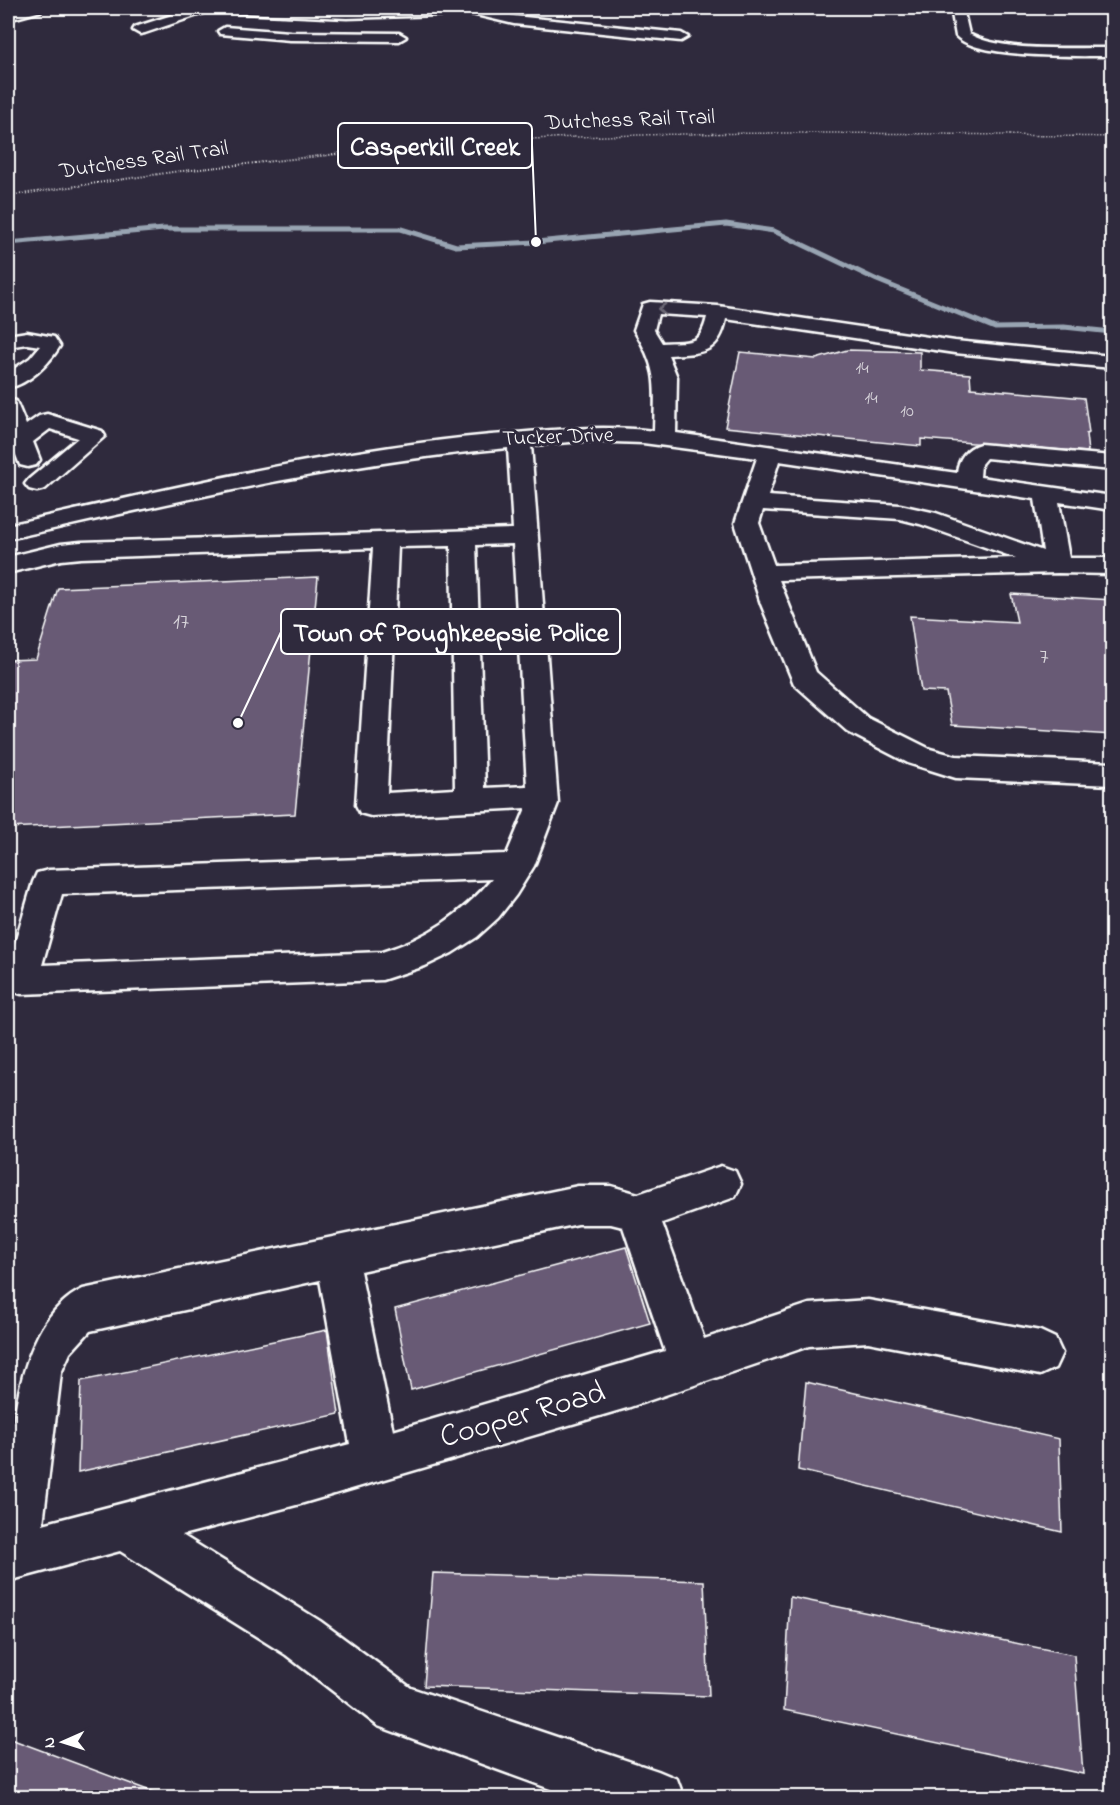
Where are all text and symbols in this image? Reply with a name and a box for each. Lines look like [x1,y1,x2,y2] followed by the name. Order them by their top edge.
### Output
[543,102,716,140] street label: Dutchess Rail Trail
[338,123,532,168] callout: Casperkill Creek
[350,129,521,168] text: Casperkill Creek
[57,133,231,189] street label: Dutchess Rail Trail
[657,302,666,315] one-way arrow
[855,356,869,382] house number: 14
[864,386,878,412] house number: 14
[900,399,914,425] house number: 10
[502,420,614,456] street label: Tucker Drive
[173,607,189,639] house number: 17
[281,609,620,654] callout: Town of Poughkeepsie Police
[293,615,610,655] text: Town of Poughkeepsie Police
[1039,642,1049,674] house number: 7
[435,1370,611,1462] street label: Cooper Road
[33,1712,93,1772] north arrow
[38,1736,62,1749] text: N

